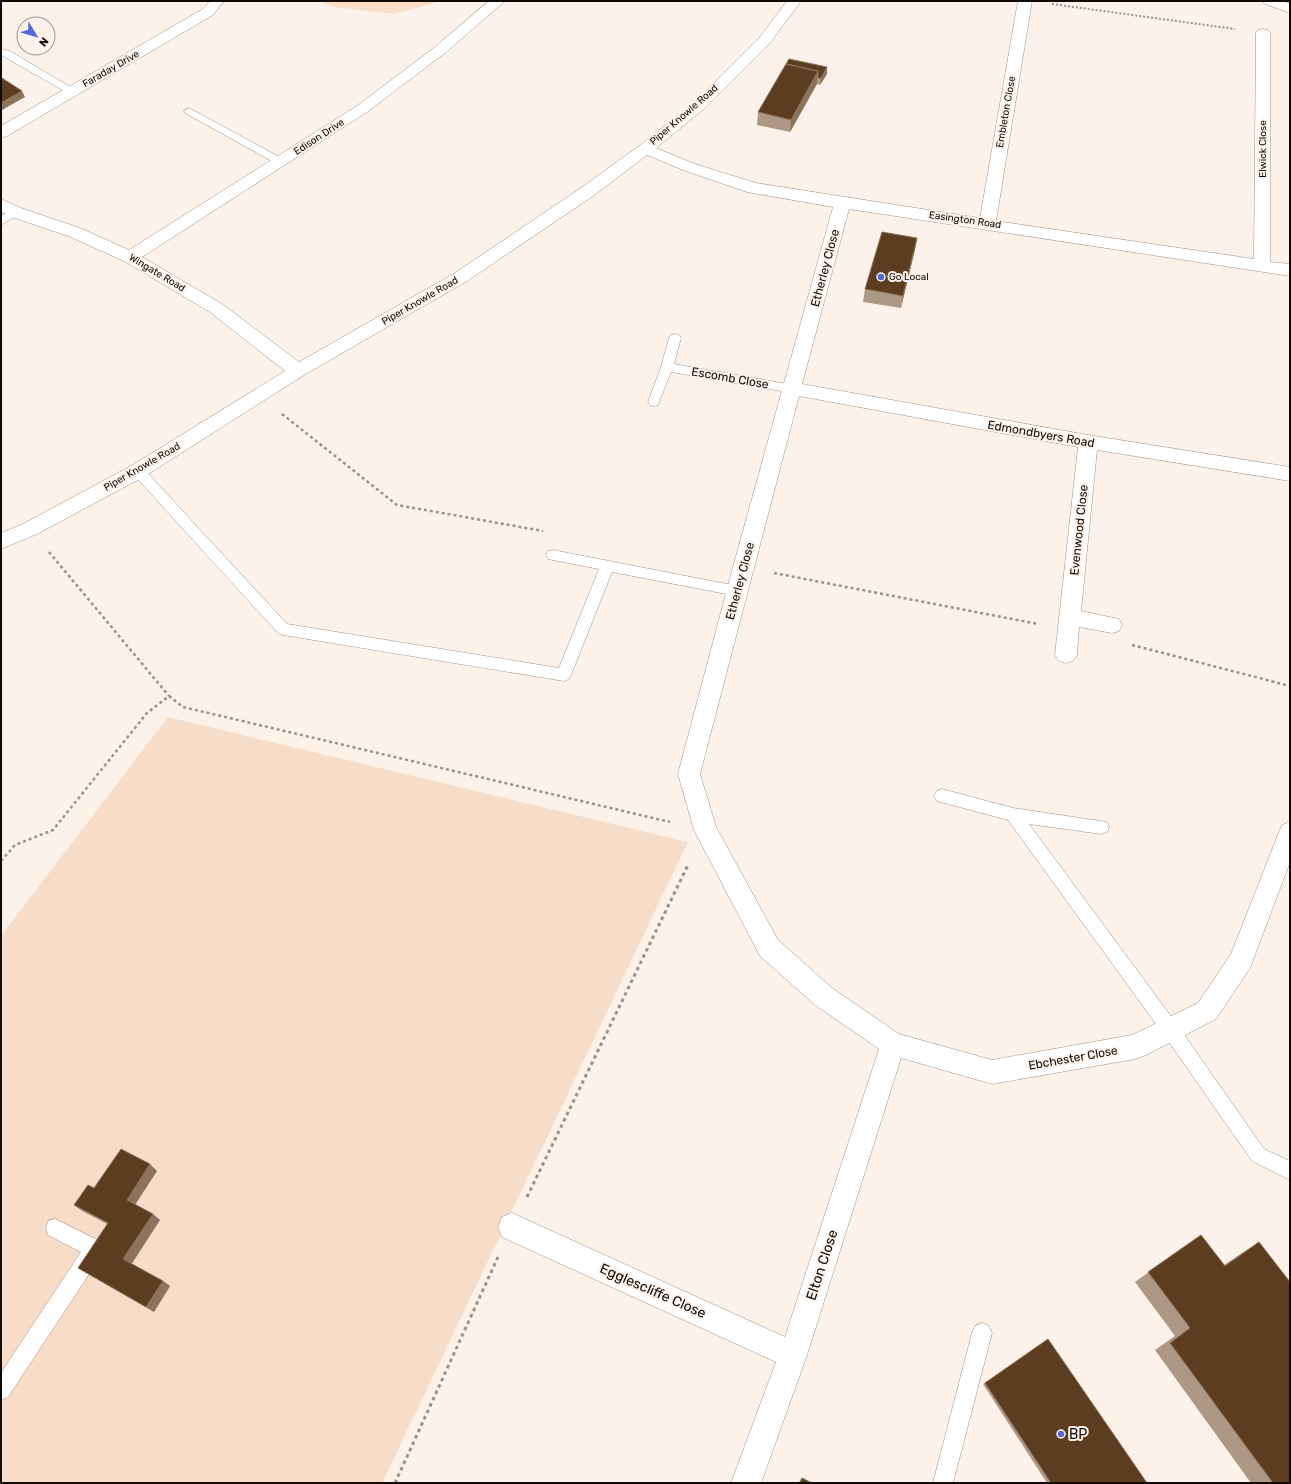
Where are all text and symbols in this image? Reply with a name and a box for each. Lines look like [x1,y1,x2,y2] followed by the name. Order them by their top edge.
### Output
[16,16,56,56] north arrow
[36,35,51,49] text: N
[81,48,142,90] street label: Faraday Drive
[994,75,1018,149] street label: Embleton Close
[647,82,721,148] street label: Piper Knowle Road
[291,116,347,158] street label: Edison Drive
[1257,120,1269,178] street label: Elwick Close
[928,209,1002,231] street label: Easington Road
[808,227,842,308] street label: Etherley Close
[127,251,187,295] street label: Wingate Road
[889,271,929,283] place label: Go Local
[876,272,886,282] marker: Go Local
[380,274,460,328] street label: Piper Knowle Road
[690,364,770,392] street label: Escomb Close
[986,418,1096,450] street label: Edmondbyers Road
[102,440,182,494] street label: Piper Knowle Road
[1067,484,1091,576] street label: Evenwood Close
[723,540,757,621] street label: Etherley Close
[1027,1043,1119,1073] street label: Ebchester Close
[803,1227,841,1302] street label: Elton Close
[597,1260,709,1322] street label: Egglescliffe Close
[1069,1426,1087,1443] place label: BP
[1056,1429,1066,1439] marker: BP

